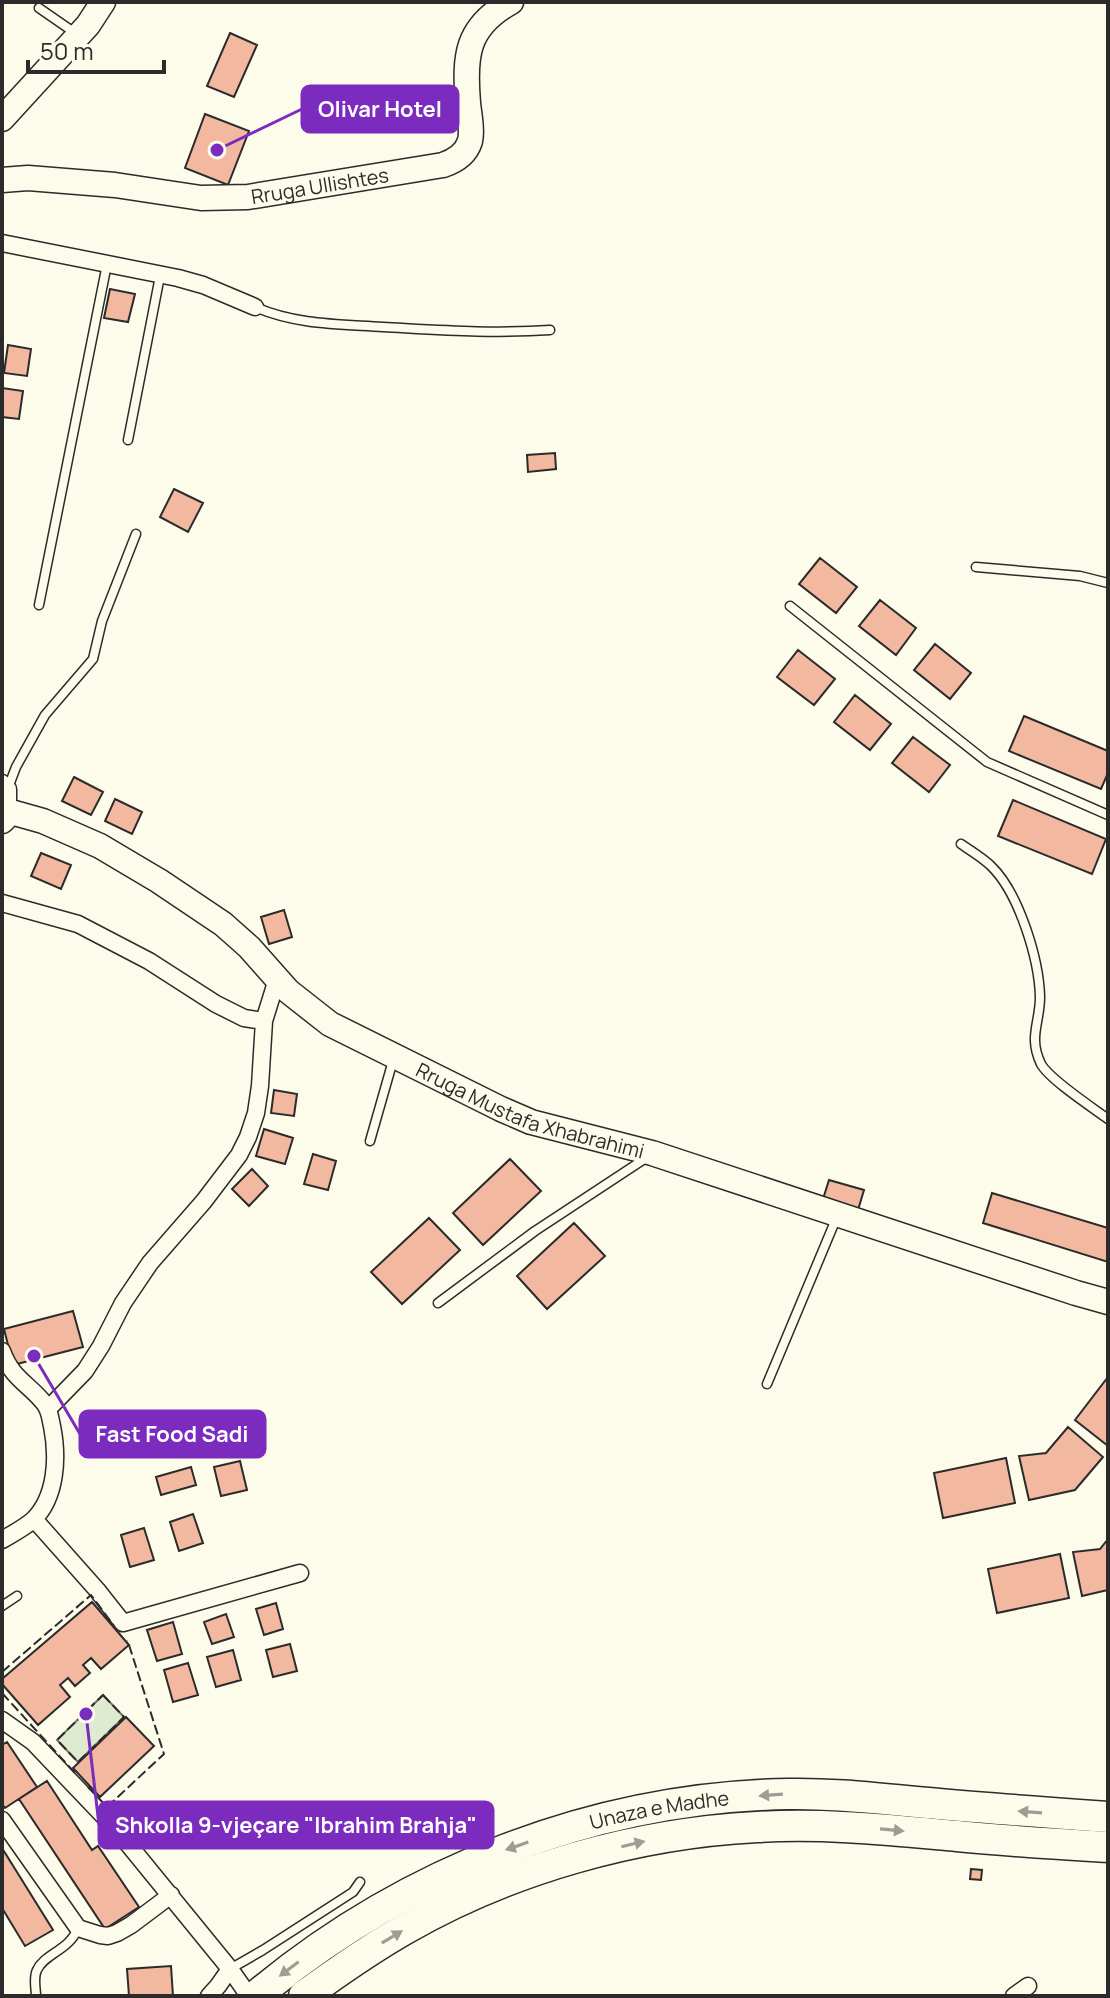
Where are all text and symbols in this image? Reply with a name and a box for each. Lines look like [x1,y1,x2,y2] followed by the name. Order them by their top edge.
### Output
[28,24,164,74] scale bar
[40,34,94,67] text: 50 m
[302,86,458,132] callout: Olivar Hotel
[318,94,442,124] text: Olivar Hotel
[249,161,390,210] street label: Rruga Ullishtes
[412,1056,647,1164] street label: Rruga Mustafa Xhabrahimi
[80,1411,265,1457] callout: Fast Food Sadi
[96,1419,248,1449] text: Fast Food Sadi
[586,1784,730,1835] street label: Unaza e Madhe
[758,1789,783,1802] one-way arrow
[99,1802,493,1848] callout: Shkolla 9-vjeçare "Ibrahim Brahja"
[1017,1805,1042,1818] one-way arrow
[115,1810,477,1840] text: Shkolla 9-vjeçare "Ibrahim Brahja"
[880,1824,905,1837] one-way arrow
[621,1837,646,1850] one-way arrow
[505,1840,529,1852] one-way arrow
[381,1930,403,1944] one-way arrow
[279,1961,299,1977] one-way arrow

